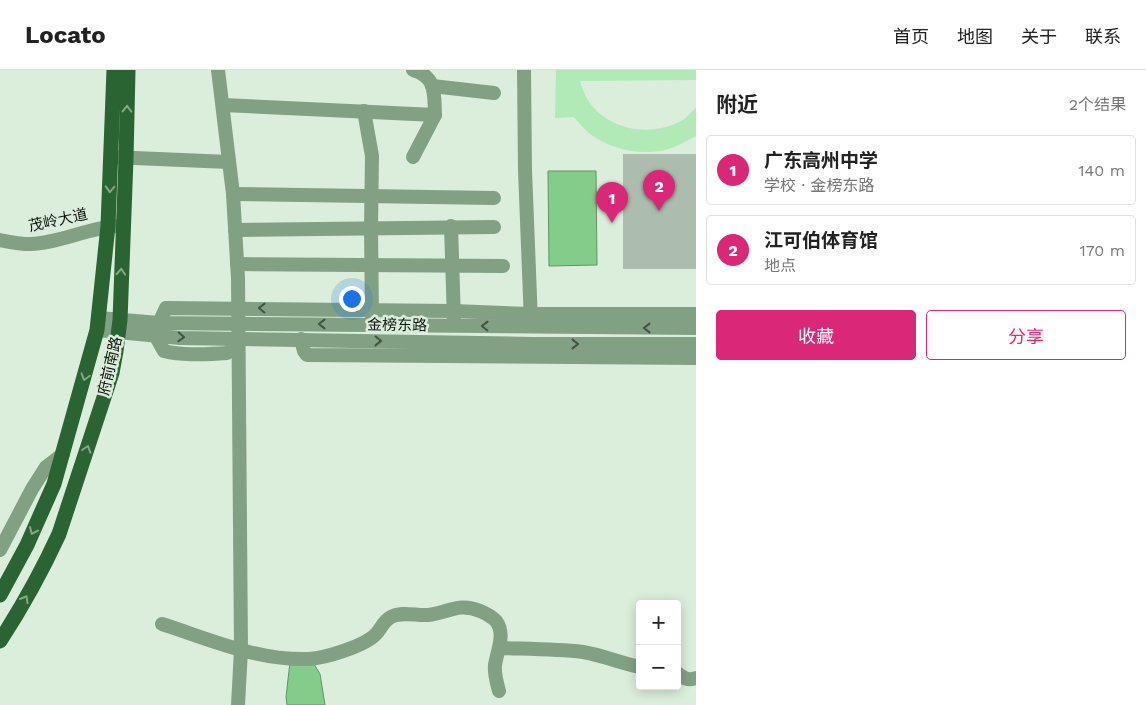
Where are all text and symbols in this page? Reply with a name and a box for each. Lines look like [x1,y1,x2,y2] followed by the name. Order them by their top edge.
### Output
[25,21,106,49] text: Locato
[893,26,929,47] text: 首页
[957,26,993,47] text: 地图
[1021,26,1057,47] text: 关于
[1085,26,1121,47] text: 联系
[716,92,758,117] text: 附近
[1069,95,1126,114] text: 2个结果
[122,105,132,112] one-way arrow
[764,149,878,172] text: 广东高州中学
[730,161,736,180] text: 1
[1078,161,1125,180] text: 140 m
[643,170,675,211] pin: 2
[764,176,875,195] text: 学校 · 金榜东路
[596,182,628,223] pin: 1
[104,185,115,193] one-way arrow
[27,205,89,235] street label: 茂岭大道
[764,229,878,252] text: 江可伯体育馆
[728,241,738,260] text: 2
[1079,241,1125,260] text: 170 m
[764,256,796,275] text: 地点
[115,267,126,275] one-way arrow
[339,286,365,312] your location
[258,303,266,313] one-way arrow
[716,310,916,360] button: 收藏
[926,310,1126,360] button: 分享
[367,315,427,335] street label: 金榜东路
[318,319,326,329] one-way arrow
[481,321,488,331] one-way arrow
[643,323,651,333] one-way arrow
[177,332,185,343] one-way arrow
[94,335,126,397] street label: 府前南路
[374,335,382,346] one-way arrow
[572,339,580,349] one-way arrow
[80,373,90,381] one-way arrow
[81,446,91,454] one-way arrow
[28,526,39,535] one-way arrow
[19,595,29,604] one-way arrow
[636,600,681,690] map controls
[636,600,681,645] button: +
[636,645,681,690] button: −

